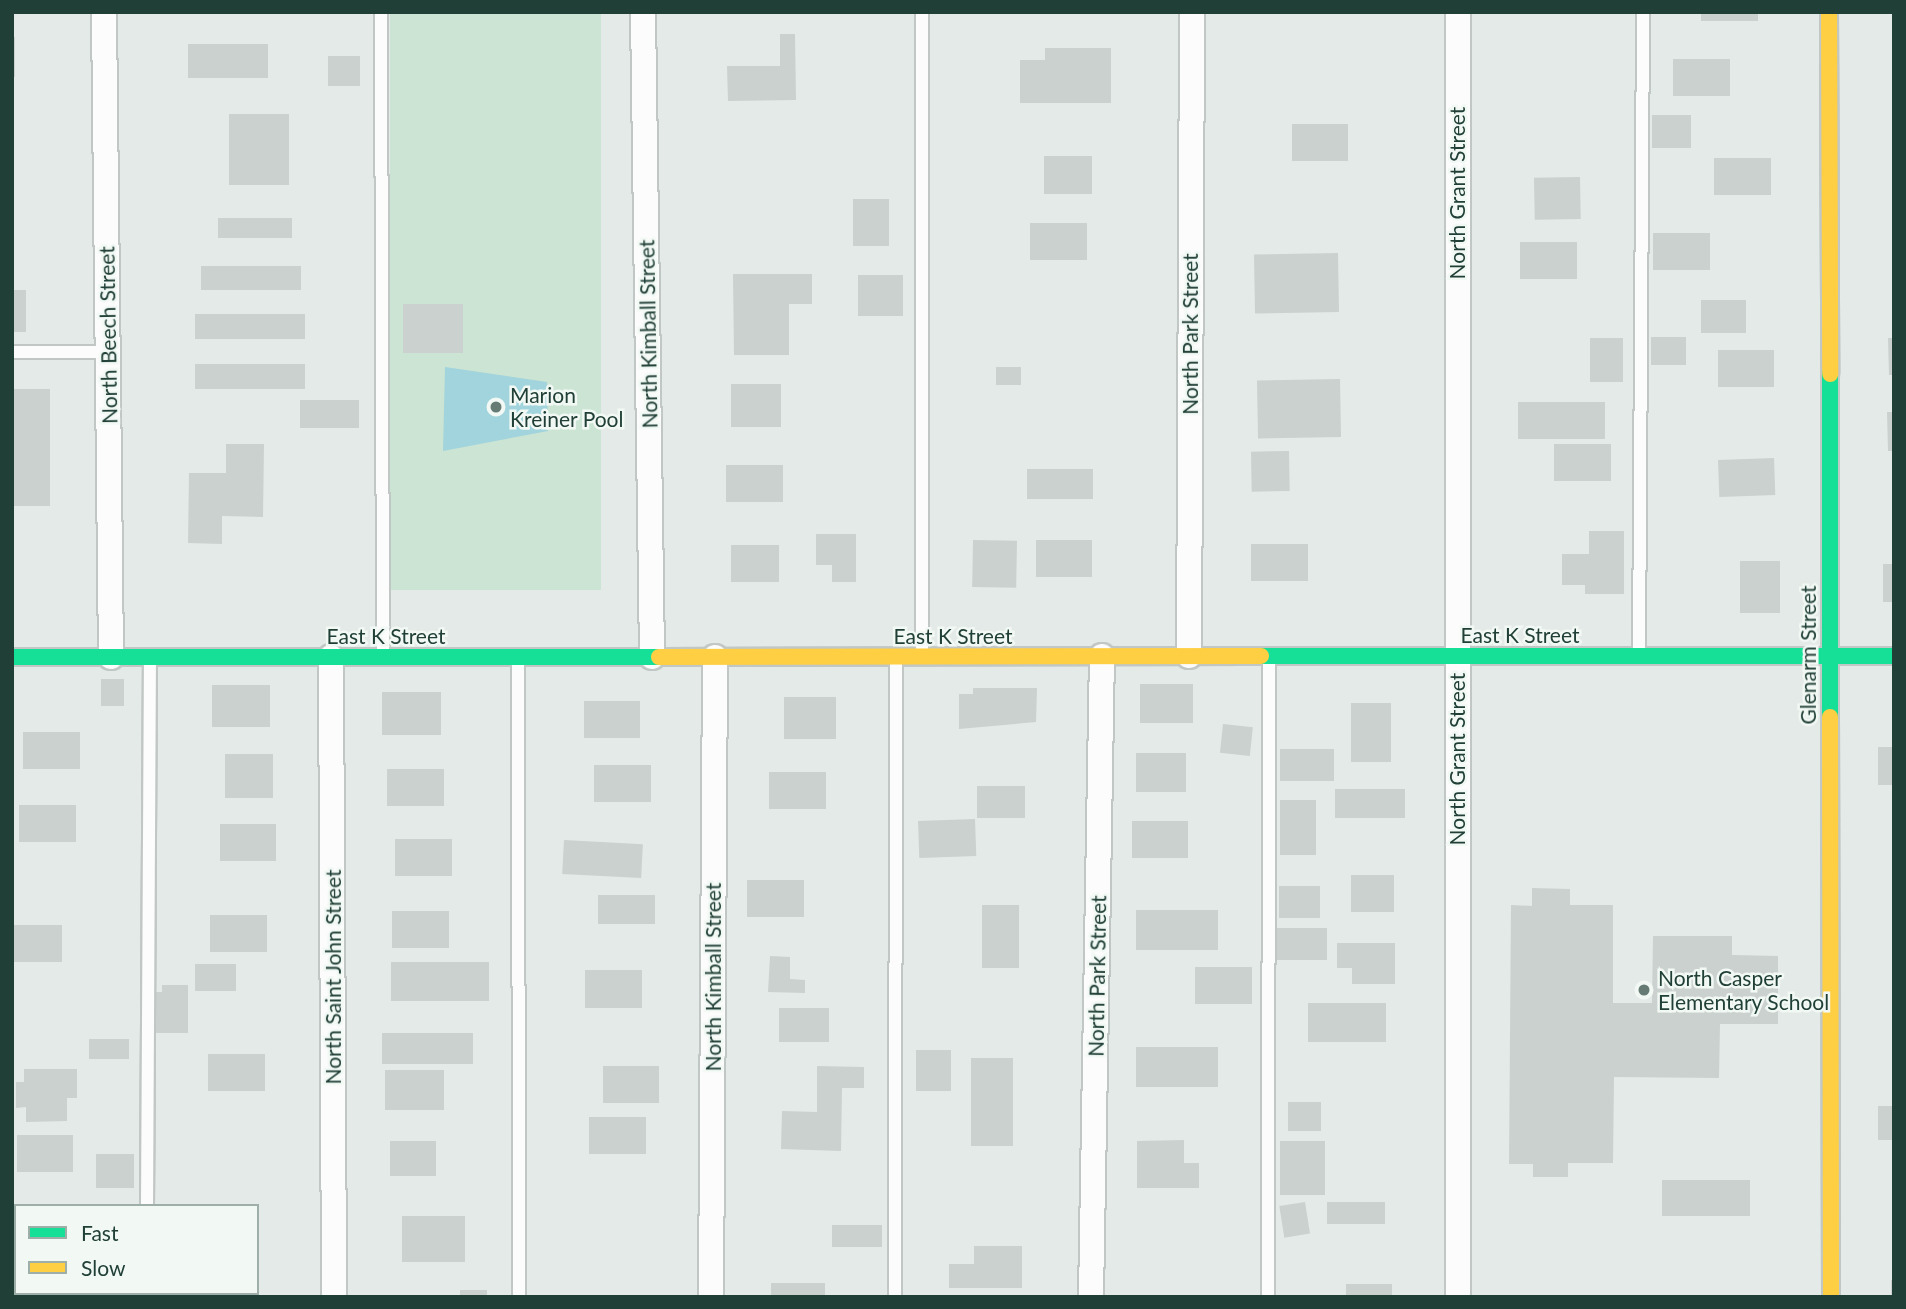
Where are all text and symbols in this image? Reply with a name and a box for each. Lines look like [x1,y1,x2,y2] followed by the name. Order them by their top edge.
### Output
[1444,107,1470,279] street label: North Grant Street
[634,239,662,429] street label: North Kimball Street
[94,246,122,424] street label: North Beech Street
[1177,253,1203,415] street label: North Park Street
[510,382,624,432] place label: Marion Kreiner Pool
[488,399,504,415] marker: Marion Kreiner Pool
[1795,585,1821,725] street label: Glenarm Street
[1460,622,1580,648] street label: East K Street
[326,623,446,649] street label: East K Street
[893,623,1013,649] street label: East K Street
[1444,673,1470,845] street label: North Grant Street
[320,869,346,1085] street label: North Saint John Street
[700,883,726,1071] street label: North Kimball Street
[1083,895,1111,1057] street label: North Park Street
[1658,965,1830,1015] place label: North Casper Elementary School
[1636,982,1652,998] marker: North Casper Elementary School
[14,1204,259,1295] legend
[81,1220,118,1245] text: Fast
[81,1255,125,1280] text: Slow

